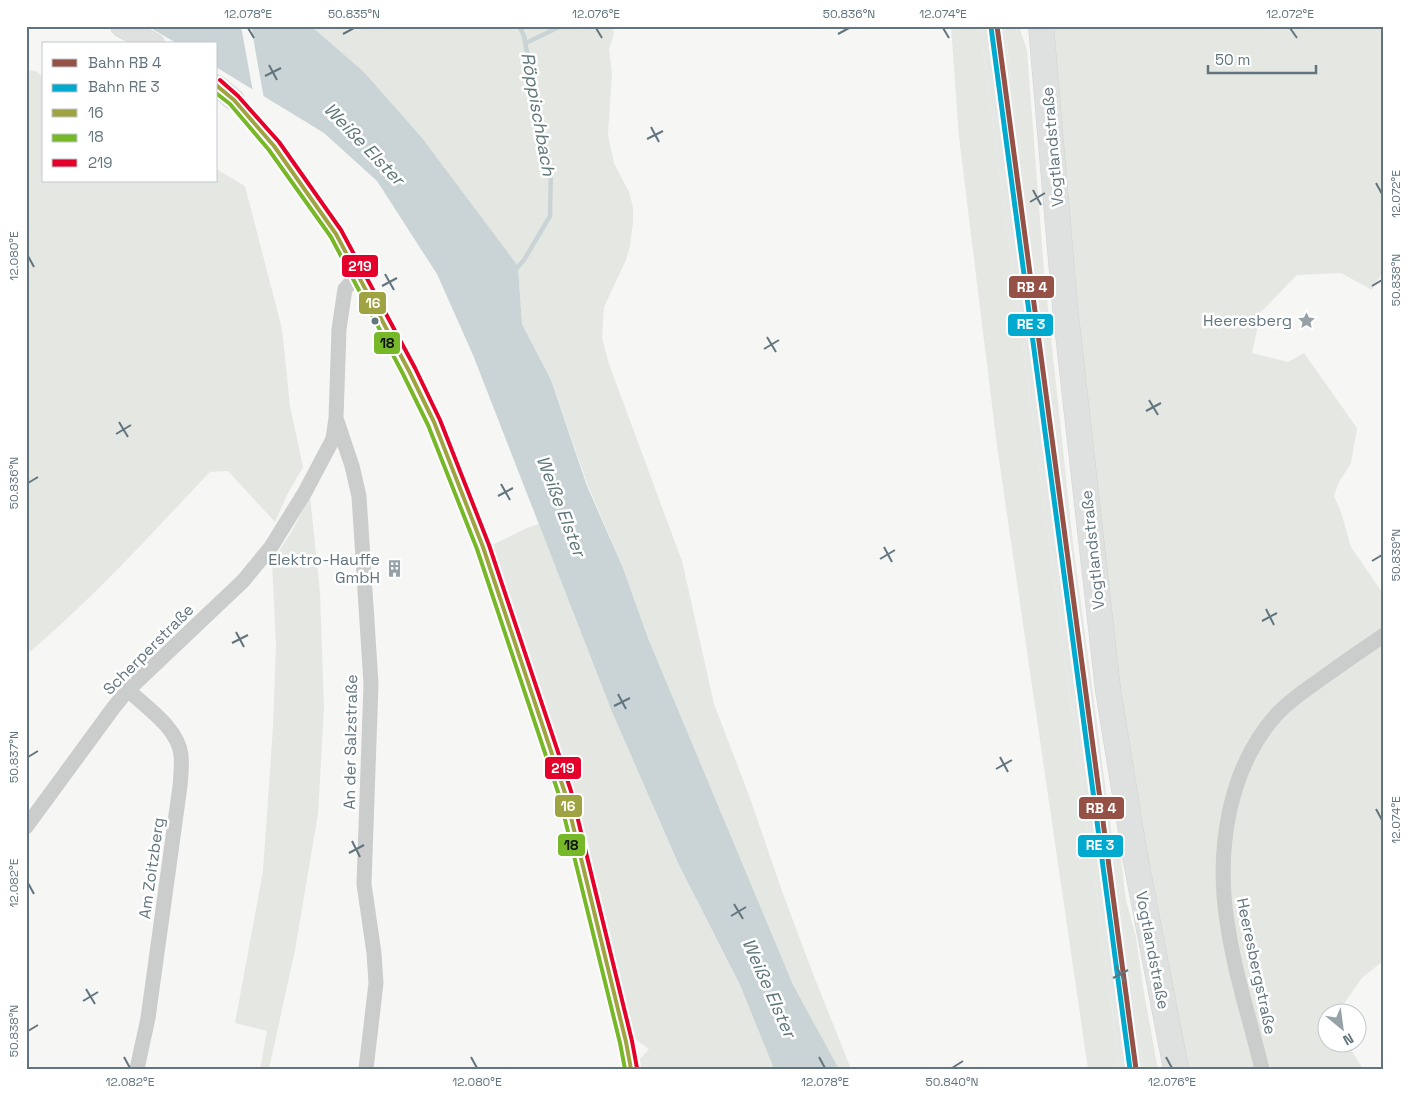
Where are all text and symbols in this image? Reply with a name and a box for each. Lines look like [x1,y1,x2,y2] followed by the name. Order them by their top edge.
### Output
[224,6,272,22] text: 12.078°E
[328,6,380,22] text: 50.835°N
[572,6,620,22] text: 12.076°E
[823,6,875,22] text: 50.836°N
[919,6,967,22] text: 12.074°E
[1266,6,1314,22] text: 12.072°E
[42,42,218,182] legend
[1208,42,1315,74] scale bar
[516,50,561,178] water label: Röppischbach
[1215,50,1250,69] text: 50 m
[88,53,161,72] text: Bahn RB 4
[88,77,160,96] text: Bahn RE 3
[1037,86,1068,208] street label: Vogtlandstraße
[319,97,411,191] water label: Weiße Elster
[88,103,103,122] text: 16
[88,127,104,146] text: 18
[88,153,113,172] text: 219
[1388,170,1404,218] text: 12.072°E
[6,231,22,281] text: 12.080°E
[341,254,379,278] line badge: 219
[1388,254,1404,306] text: 50.838°N
[348,257,372,275] text: 219
[1008,275,1055,299] line badge: RB 4
[1017,278,1047,296] text: RB 4
[358,291,387,315] line badge: 16
[366,294,381,312] text: 16
[1203,310,1292,331] place label: Heeresberg
[1296,310,1316,330] place icon: Heeresberg
[1007,313,1054,337] line badge: RE 3
[1017,315,1045,333] text: RE 3
[370,316,380,326] unlabelled marker
[373,331,401,355] line badge: 18
[380,334,395,352] text: 18
[532,452,592,562] water label: Weiße Elster
[6,457,22,509] text: 50.836°N
[1076,489,1109,611] street label: Vogtlandstraße
[1388,529,1404,581] text: 50.839°N
[268,549,380,588] place label: Elektro-Hauffe GmbH
[384,558,404,578] building icon: Elektro-Hauffe GmbH
[98,599,198,699] street label: Scherperstraße
[339,674,362,810] street label: An der Salzstraße
[6,731,22,783] text: 50.837°N
[544,756,582,780] line badge: 219
[551,759,575,777] text: 219
[554,794,583,818] line badge: 16
[1078,796,1125,820] line badge: RB 4
[1388,796,1404,844] text: 12.074°E
[561,797,576,815] text: 16
[1086,799,1116,817] text: RB 4
[134,816,169,920] street label: Am Zoitzberg
[557,833,586,857] line badge: 18
[1077,834,1124,858] line badge: RE 3
[564,836,579,854] text: 18
[1086,836,1114,854] text: RE 3
[6,858,22,907] text: 12.082°E
[1131,889,1174,1011] street label: Vogtlandstraße
[1232,896,1281,1036] street label: Heeresbergstraße
[737,935,802,1043] water label: Weiße Elster
[1318,1002,1368,1052] north arrow
[6,1005,22,1057] text: 50.838°N
[1340,1029,1357,1050] text: N
[106,1074,155,1090] text: 12.082°E
[452,1074,502,1090] text: 12.080°E
[801,1074,849,1090] text: 12.078°E
[926,1074,978,1090] text: 50.840°N
[1148,1074,1196,1090] text: 12.076°E

